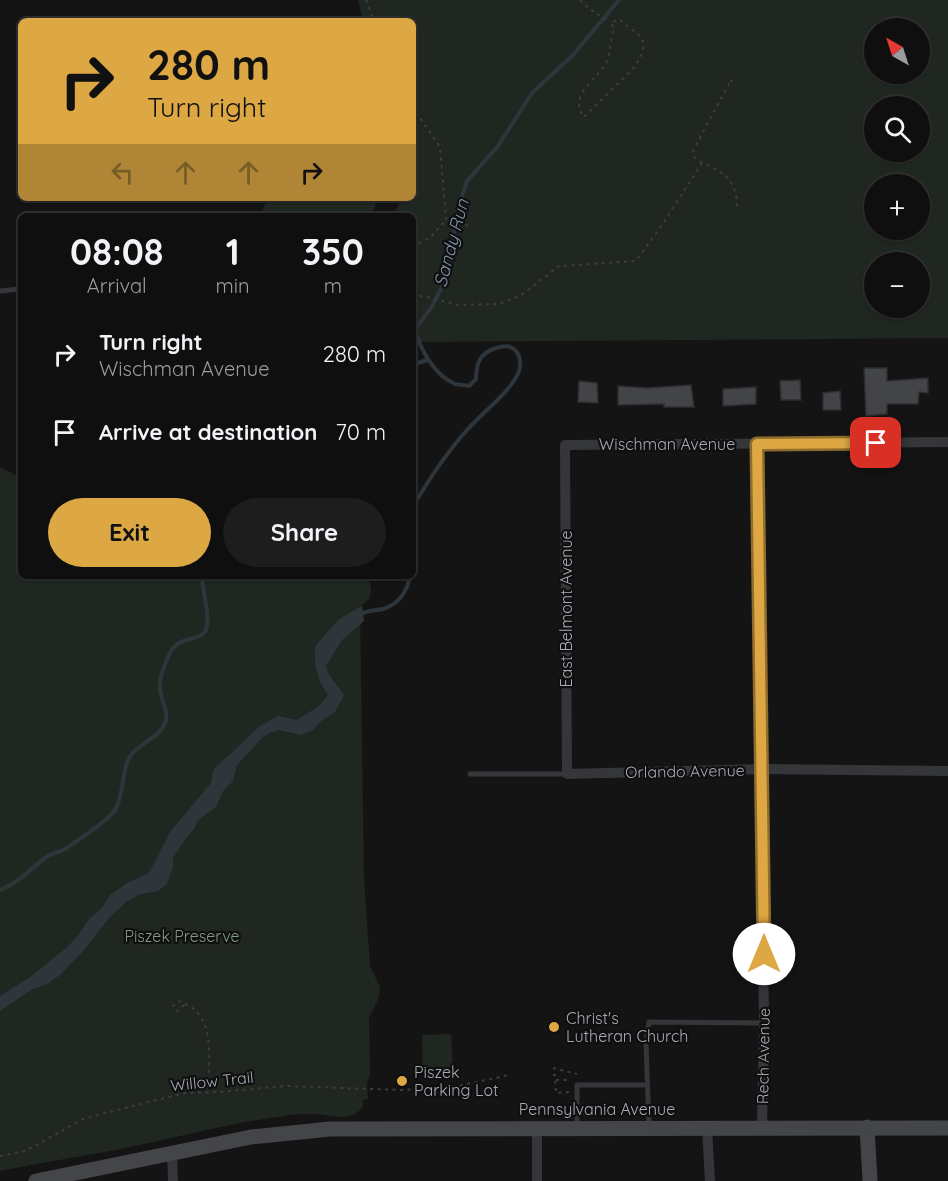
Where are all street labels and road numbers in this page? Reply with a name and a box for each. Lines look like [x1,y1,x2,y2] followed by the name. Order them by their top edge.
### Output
[599,434,735,454] street label: Wischman Avenue
[556,530,576,688] street label: East Belmont Avenue
[625,760,745,782] street label: Orlando Avenue
[752,1008,774,1104] street label: Rech Avenue
[169,1067,255,1095] street label: Willow Trail
[519,1099,675,1119] street label: Pennsylvania Avenue

